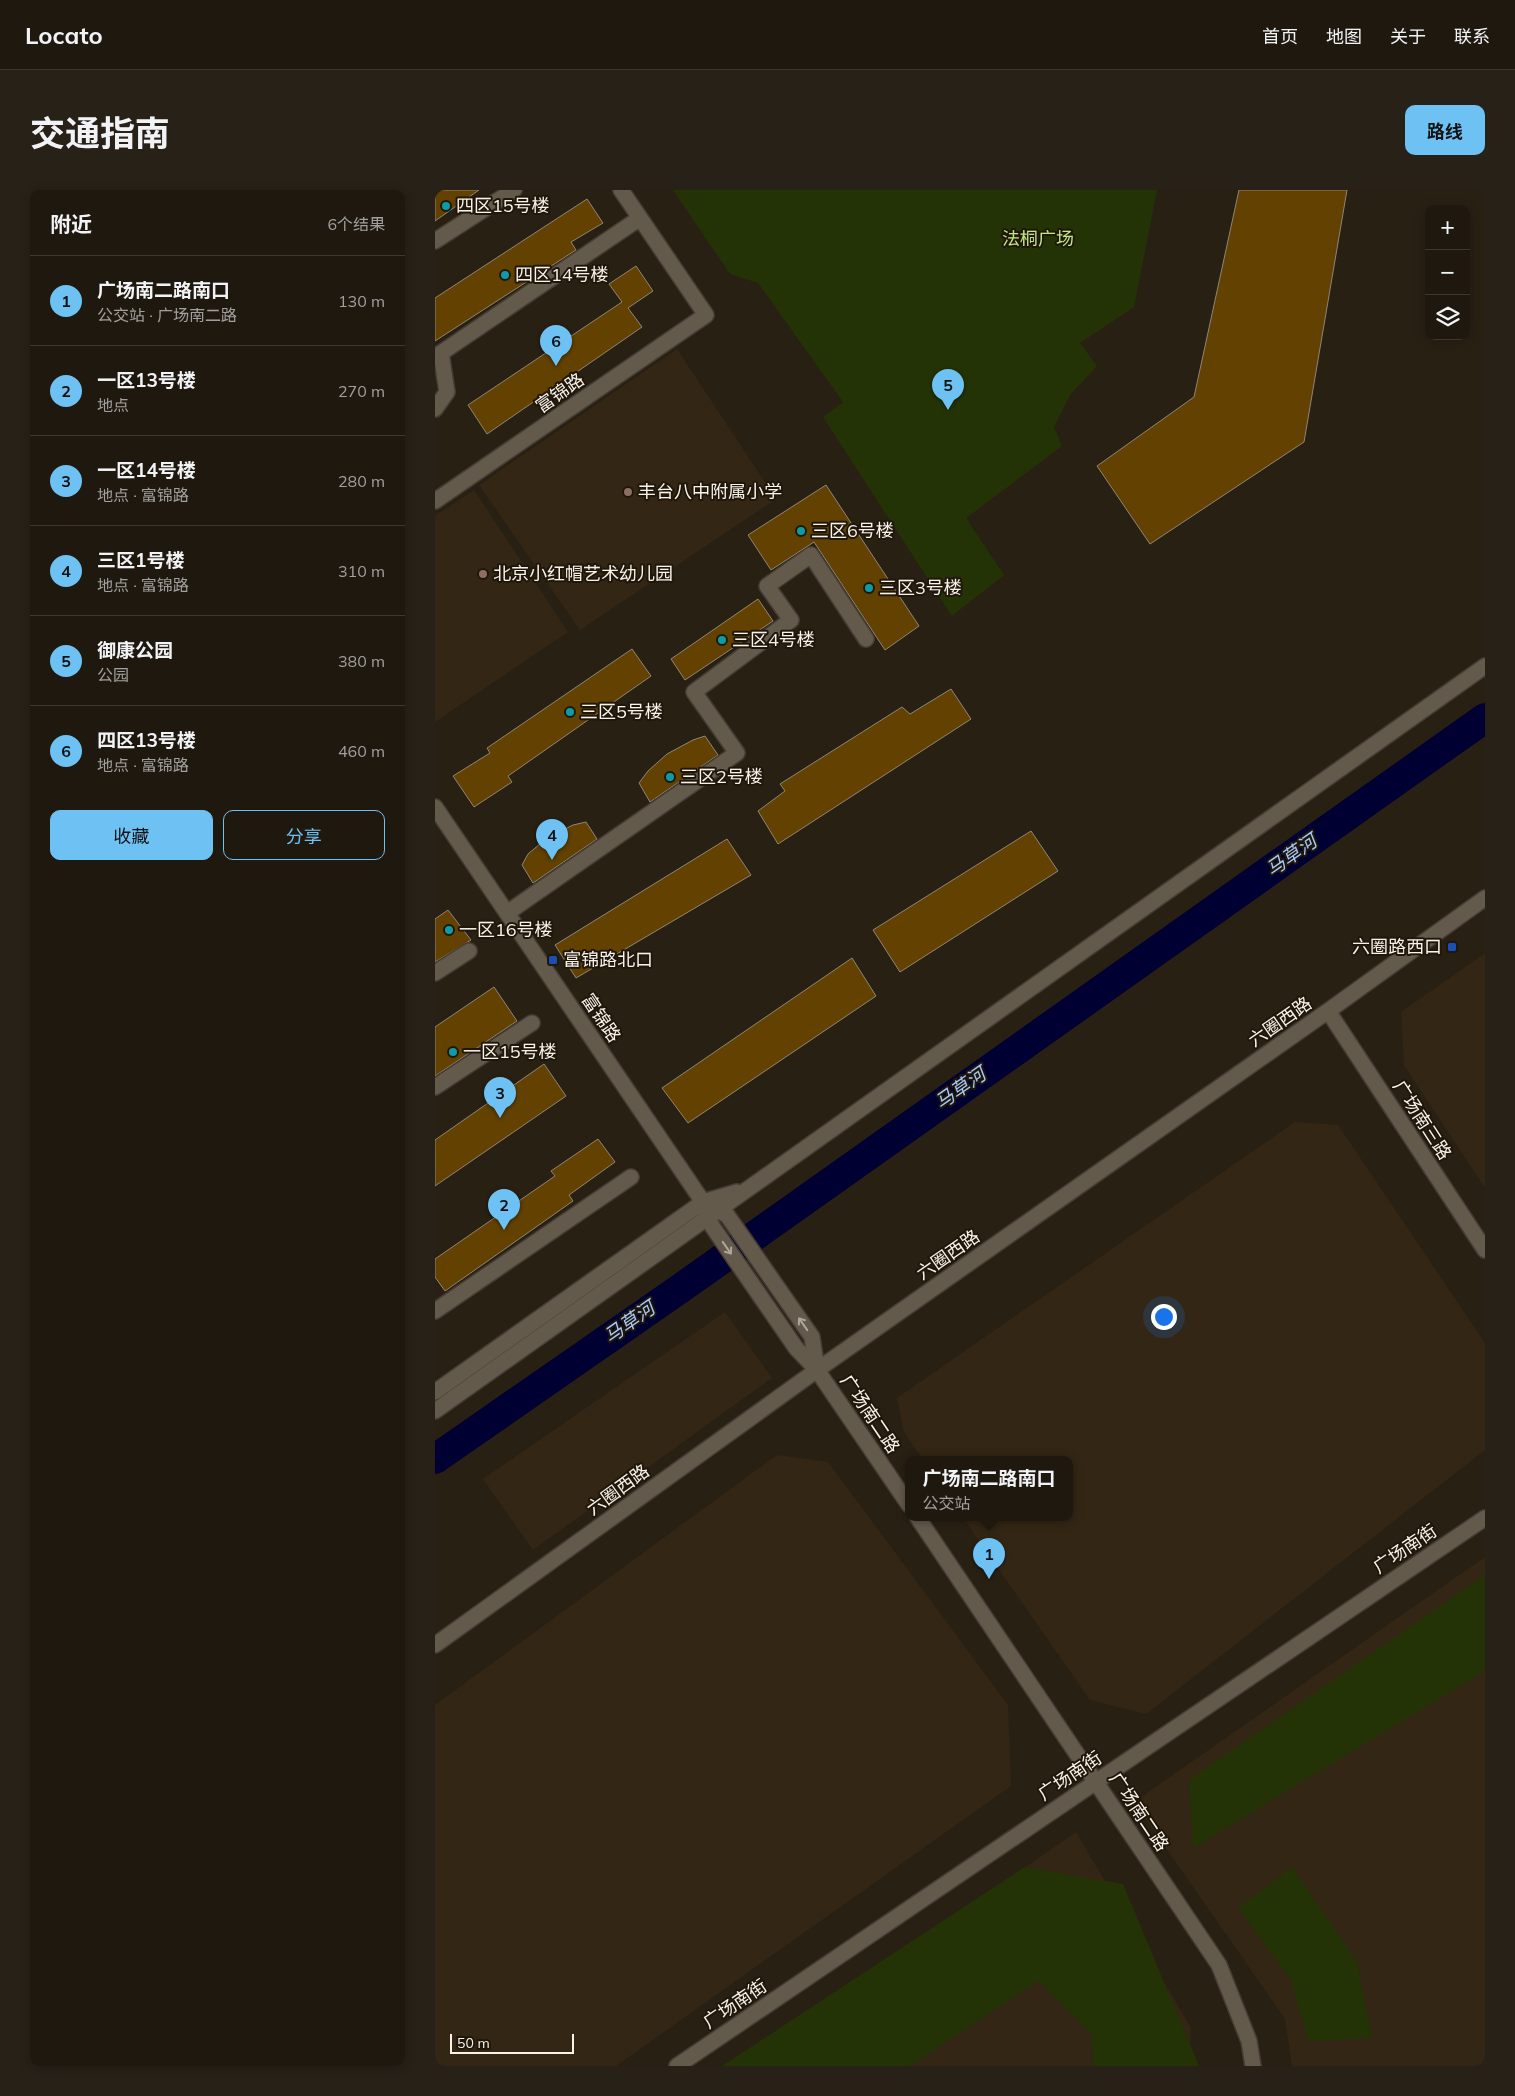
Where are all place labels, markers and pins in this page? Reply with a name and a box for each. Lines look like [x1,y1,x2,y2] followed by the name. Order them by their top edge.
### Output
[456,194,550,217] place label: 四区15号楼
[440,200,452,212] marker: 四区15号楼
[515,263,609,286] place label: 四区14号楼
[499,269,511,281] marker: 四区14号楼
[540,325,572,366] pin: 6
[932,369,964,410] pin: 5
[638,480,782,503] place label: 丰台八中附属小学
[622,486,634,498] marker: 丰台八中附属小学
[811,519,894,542] place label: 三区6号楼
[795,525,807,537] marker: 三区6号楼
[493,562,673,585] place label: 北京小红帽艺术幼儿园
[477,568,489,580] marker: 北京小红帽艺术幼儿园
[879,576,962,599] place label: 三区3号楼
[863,582,875,594] marker: 三区3号楼
[732,628,815,651] place label: 三区4号楼
[716,634,728,646] marker: 三区4号楼
[580,700,663,723] place label: 三区5号楼
[564,706,576,718] marker: 三区5号楼
[680,765,763,788] place label: 三区2号楼
[664,771,676,783] marker: 三区2号楼
[536,819,568,860] pin: 4
[459,918,553,941] place label: 一区16号楼
[443,924,455,936] marker: 一区16号楼
[1352,935,1442,958] place label: 六圈路西口
[1446,941,1458,953] marker: 六圈路西口
[563,948,653,971] place label: 富锦路北口
[547,954,559,966] marker: 富锦路北口
[463,1040,557,1063] place label: 一区15号楼
[447,1046,459,1058] marker: 一区15号楼
[484,1077,516,1118] pin: 3
[488,1189,520,1230] pin: 2
[973,1538,1005,1579] pin: 1

